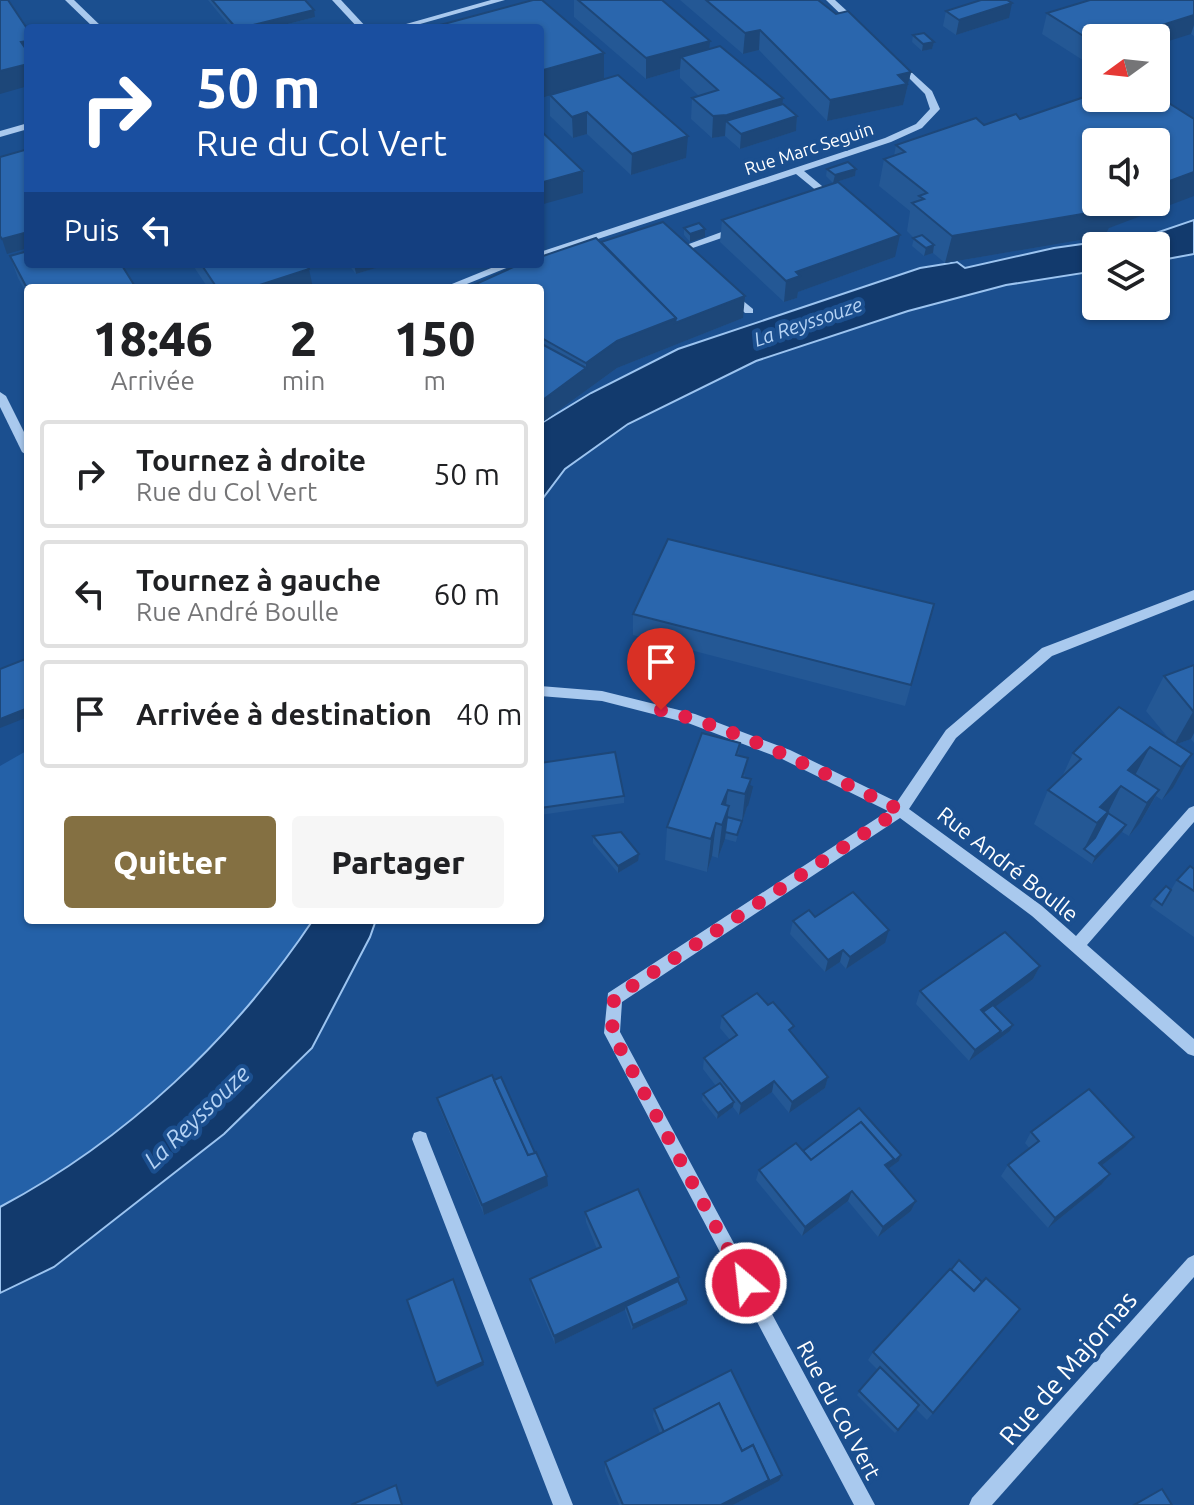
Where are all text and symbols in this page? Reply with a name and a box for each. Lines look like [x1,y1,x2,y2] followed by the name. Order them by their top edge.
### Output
[1082,24,1170,112] north arrow
[1082,24,1170,320] map controls
[64,56,168,160] icon: right
[196,56,321,119] text: 50 m
[742,118,876,178] street label: Rue Marc Seguin
[196,122,447,163] text: Rue du Col Vert
[1082,128,1170,216] button: sound
[135,208,179,252] icon: left
[64,213,119,247] text: Puis
[1082,232,1170,320] button: layers
[751,292,865,351] water label: La Reyssouze
[93,311,213,365] text: 18:46
[290,311,317,365] text: 2
[394,311,475,365] text: 150
[111,366,195,395] text: Arrivée
[282,366,325,395] text: min
[423,366,446,395] text: m
[136,443,366,477] text: Tournez à droite
[68,452,112,496] icon: right
[433,457,500,491] text: 50 m
[136,477,317,506] text: Rue du Col Vert
[136,563,381,597] text: Tournez à gauche
[68,572,112,616] icon: left
[433,577,500,611] text: 60 m
[136,597,339,626] text: Rue André Boulle
[627,628,695,710] pin
[639,640,683,684] icon: arrive
[68,692,112,736] icon: arrive
[136,697,432,731] text: Arrivée à destination
[456,697,523,731] text: 40 m
[933,801,1084,926] street label: Rue André Boulle
[64,816,276,908] button: Quitter
[292,816,504,908] button: Partager
[138,1060,255,1174] water label: La Reyssouze
[704,1241,788,1325] position arrow
[993,1285,1142,1450] street label: Rue de Majornas
[792,1336,887,1484] street label: Rue du Col Vert

